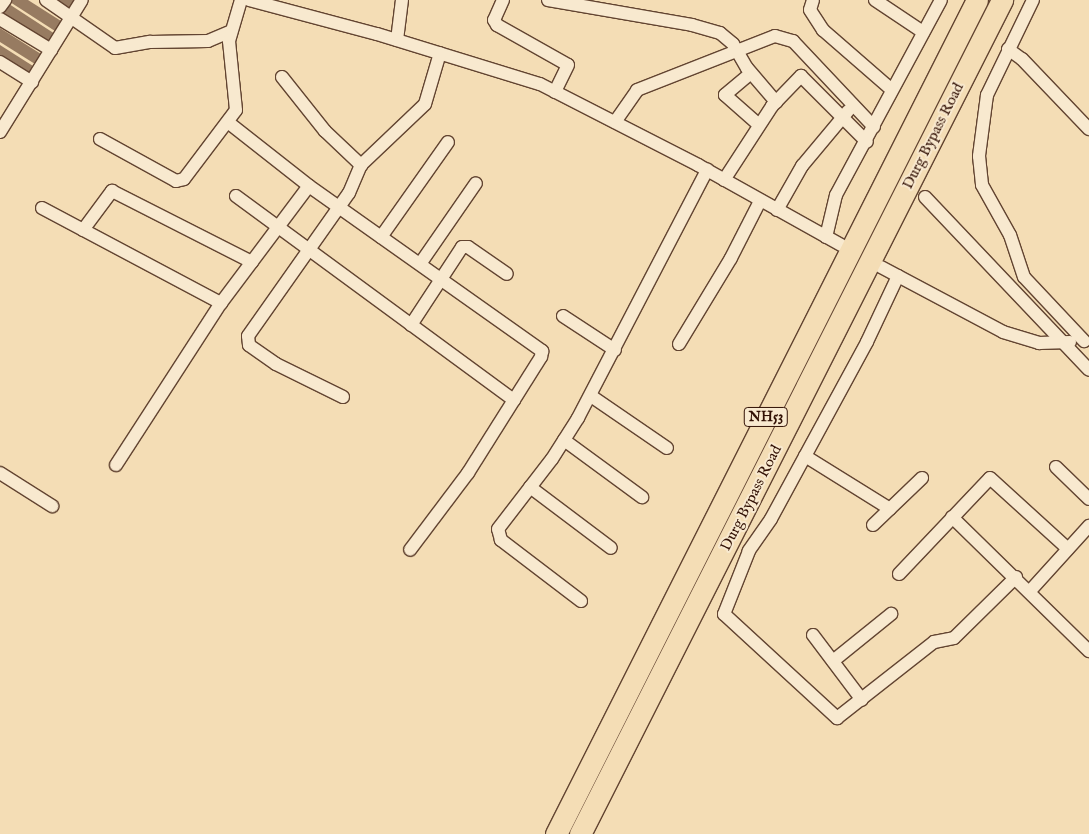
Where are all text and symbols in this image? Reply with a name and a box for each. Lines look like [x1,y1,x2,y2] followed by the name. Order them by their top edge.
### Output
[899,80,967,192] street label: Durg Bypass Road
[744,406,788,428] road number: NH53
[717,442,785,554] street label: Durg Bypass Road

